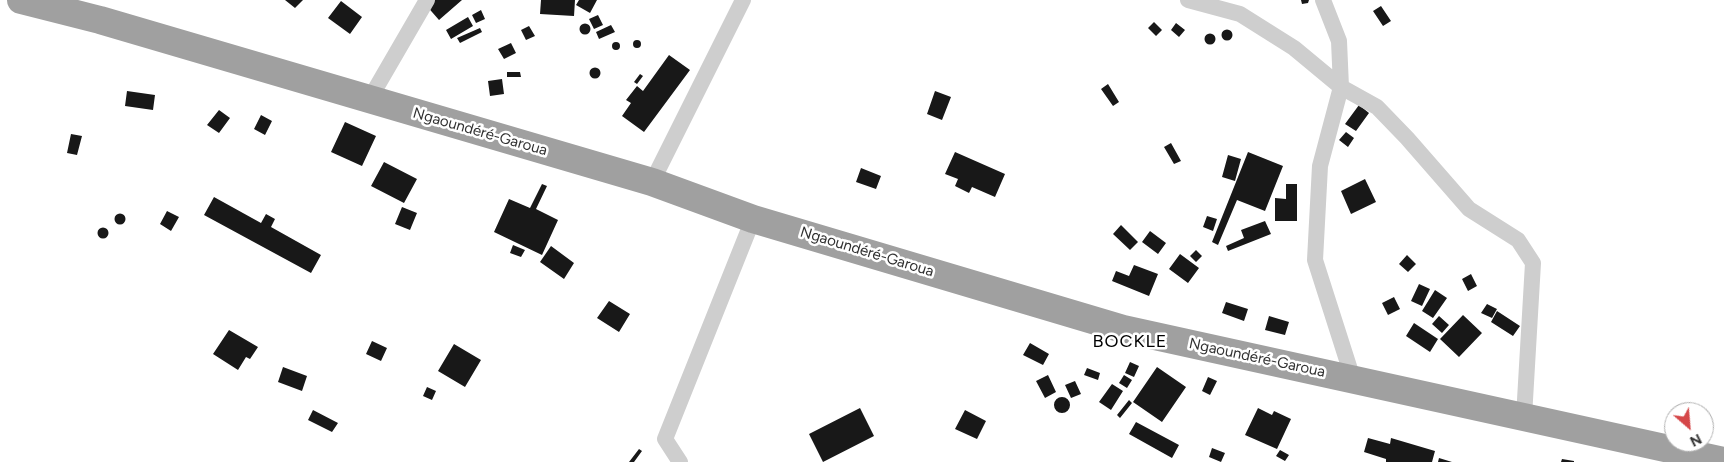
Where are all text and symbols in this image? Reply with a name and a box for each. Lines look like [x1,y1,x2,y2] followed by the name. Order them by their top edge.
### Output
[411,104,549,160] street label: Ngaoundéré-Garoua
[798,223,936,281] street label: Ngaoundéré-Garoua
[1092,331,1168,353] district label: BOCKLE
[1187,335,1327,381] street label: Ngaoundéré-Garoua
[1664,402,1714,452] north arrow
[1687,430,1704,450] text: N

